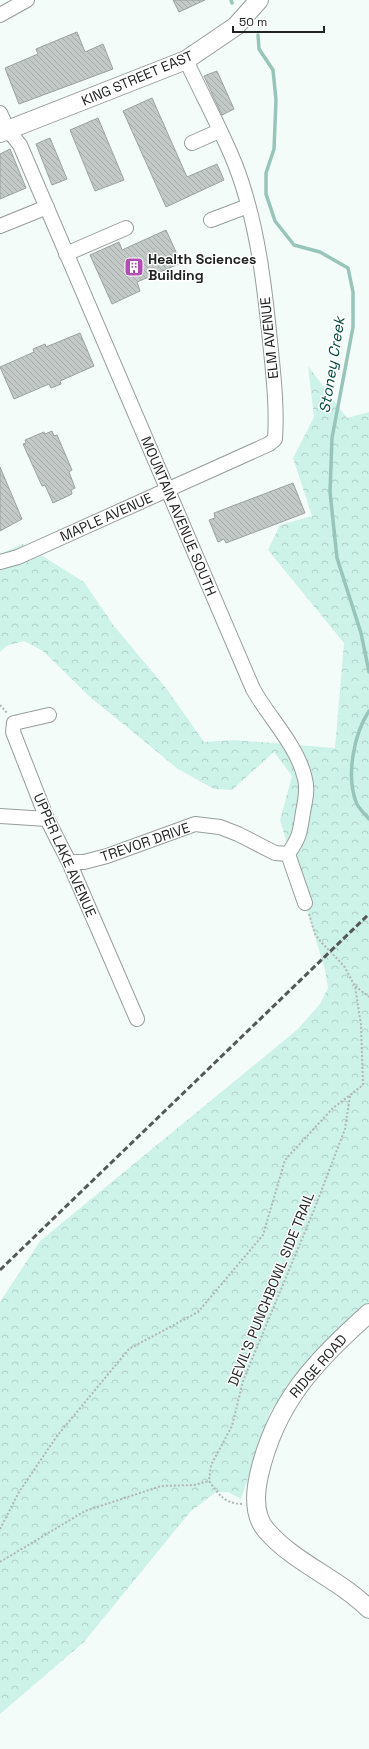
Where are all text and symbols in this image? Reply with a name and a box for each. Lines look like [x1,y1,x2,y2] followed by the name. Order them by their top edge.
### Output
[233,8,324,34] scale bar
[239,14,267,30] text: 50 m
[78,46,196,110] street label: KING STREET EAST
[148,250,256,284] place label: Health Sciences Building
[123,256,145,278] building icon: Health Sciences Building
[256,296,282,380] street label: ELM AVENUE
[315,314,349,414] water label: Stoney Creek
[137,433,221,599] street label: MOUNTAIN AVENUE SOUTH
[57,489,155,545] street label: MAPLE AVENUE
[30,790,100,920] street label: UPPER LAKE AVENUE
[98,818,192,866] street label: TREVOR DRIVE
[224,1189,318,1388] street label: DEVIL'S PUNCHBOWL SIDE TRAIL
[285,1331,351,1401] street label: RIDGE ROAD

